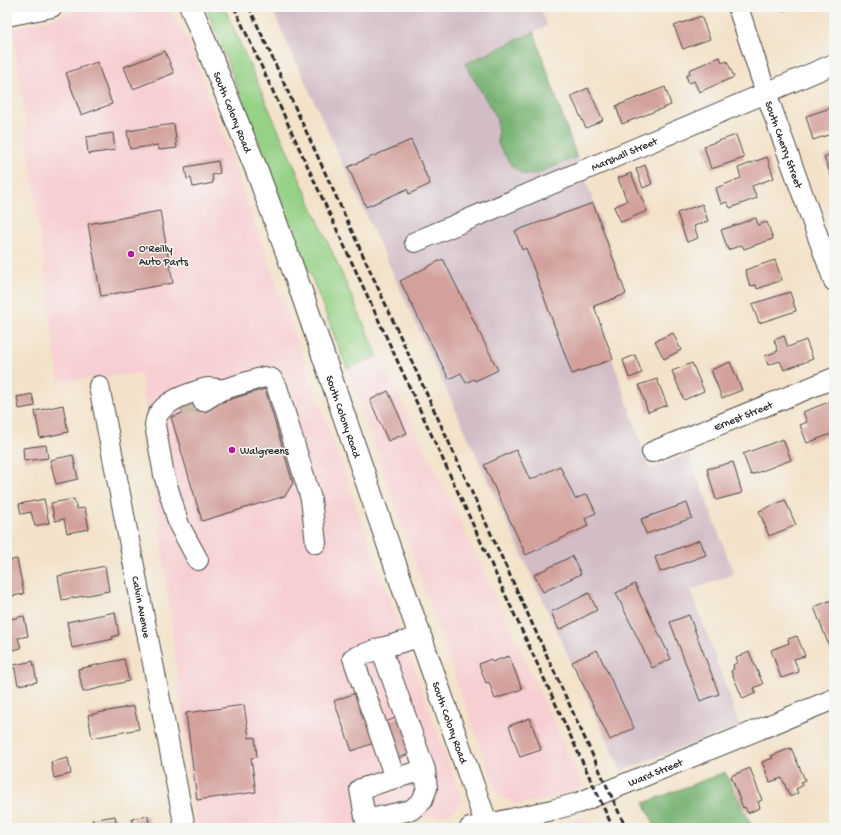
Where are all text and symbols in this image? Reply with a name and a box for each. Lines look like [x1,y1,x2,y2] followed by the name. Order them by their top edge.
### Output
[210,70,254,156] street label: South Colony Road
[761,100,804,192] street label: South Cherry Street
[590,135,661,174] street label: Marshall Street
[139,244,189,269] place label: O'Reilly Auto Parts
[126,249,136,259] marker: O'Reilly Auto Parts
[322,374,362,461] street label: South Colony Road
[712,399,776,434] street label: Ernest Street
[227,445,237,455] marker: Walgreens
[240,446,290,458] place label: Walgreens
[128,575,152,639] street label: Calvin Avenue
[429,680,469,767] street label: South Colony Road
[627,757,686,790] street label: Ward Street

